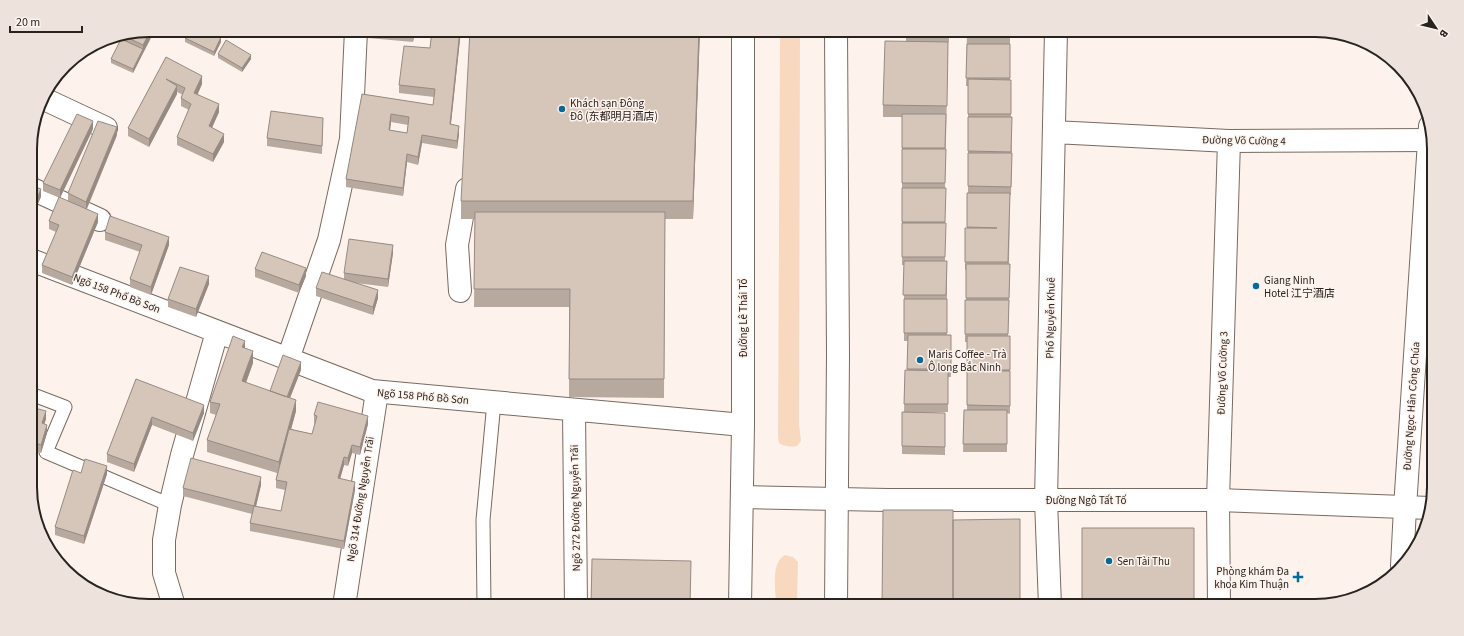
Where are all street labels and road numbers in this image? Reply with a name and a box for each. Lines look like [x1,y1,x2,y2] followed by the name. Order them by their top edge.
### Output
[1202,132,1286,149] street label: Đường Võ Cường 4
[71,270,163,317] street label: Ngõ 158 Phố Bồ Sơn
[1042,277,1059,359] street label: Phố Nguyễn Khuê
[736,278,751,358] street label: Đường Lê Thái Tổ
[1214,331,1231,415] street label: Đường Võ Cường 3
[1400,341,1423,471] street label: Đường Ngọc Hân Công Chúa
[376,385,470,408] street label: Ngõ 158 Phố Bồ Sơn
[343,435,378,563] street label: Ngõ 314 Đường Nguyễn Trãi
[567,445,584,571] street label: Ngõ 272 Đường Nguyễn Trãi
[1046,493,1126,508] street label: Đường Ngô Tất Tố

